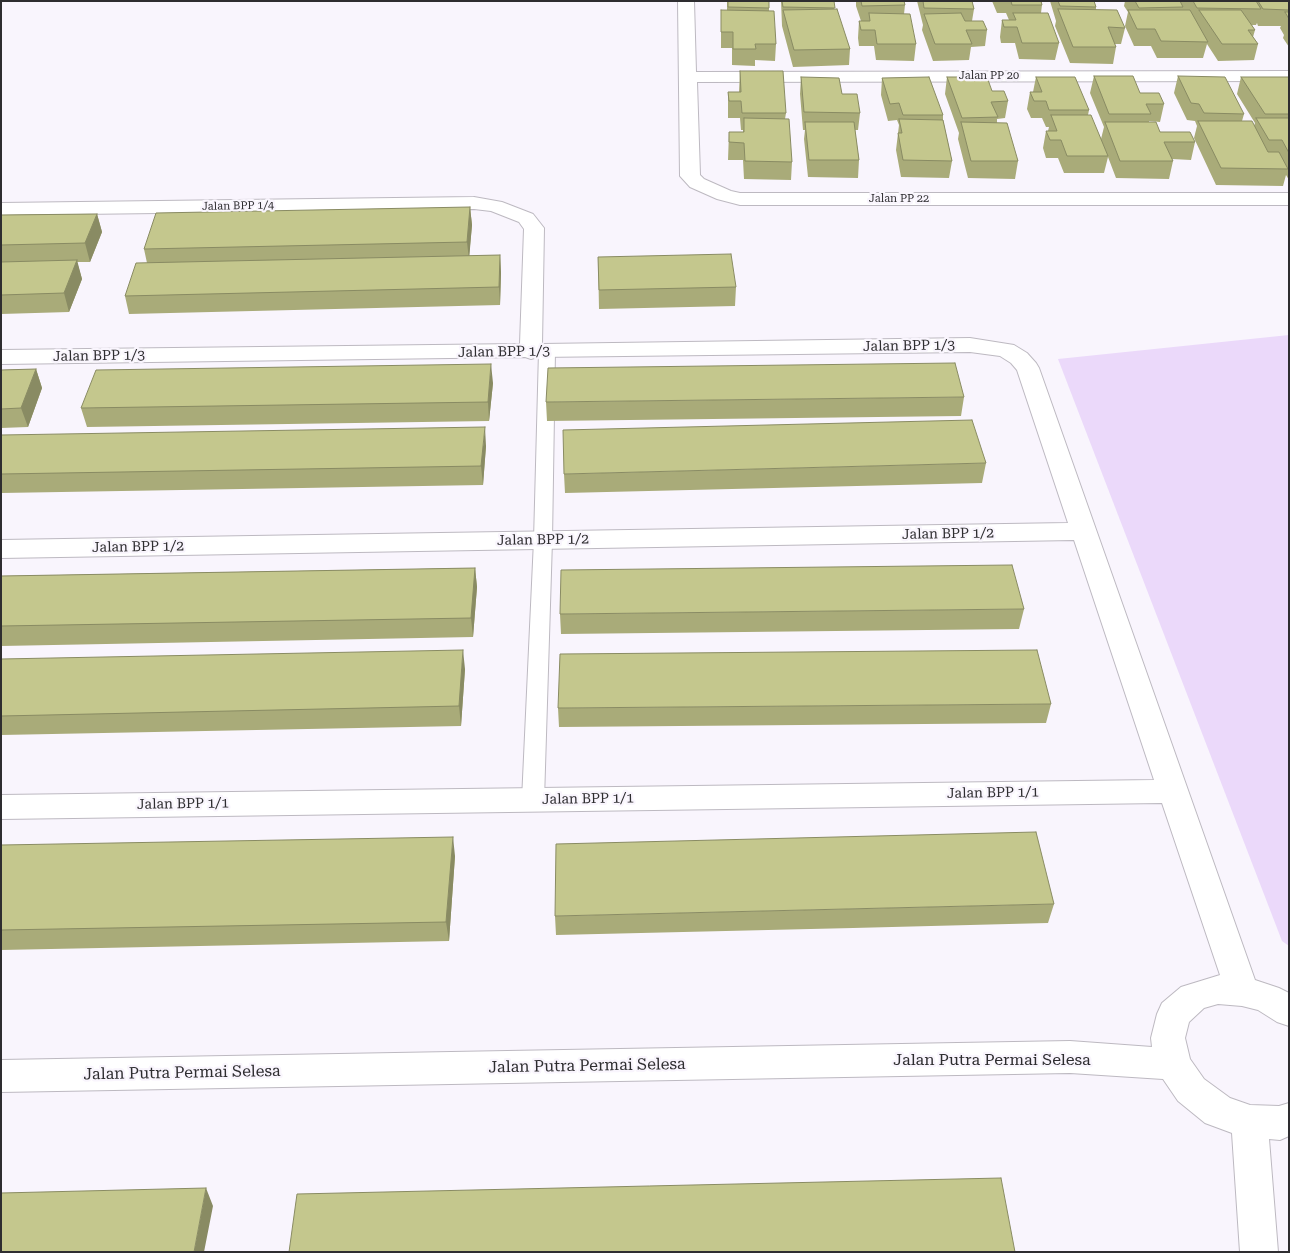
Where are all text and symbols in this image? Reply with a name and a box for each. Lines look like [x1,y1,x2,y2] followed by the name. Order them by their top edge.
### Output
[959,69,1019,83] street label: Jalan PP 20
[869,192,929,206] street label: Jalan PP 22
[202,199,274,213] street label: Jalan BPP 1/4
[863,337,955,355] street label: Jalan BPP 1/3
[458,343,550,361] street label: Jalan BPP 1/3
[53,347,145,365] street label: Jalan BPP 1/3
[902,525,994,543] street label: Jalan BPP 1/2
[497,531,589,549] street label: Jalan BPP 1/2
[92,538,184,556] street label: Jalan BPP 1/2
[947,784,1039,802] street label: Jalan BPP 1/1
[542,790,634,808] street label: Jalan BPP 1/1
[137,795,229,813] street label: Jalan BPP 1/1
[893,1050,1091,1070] street label: Jalan Putra Permai Selesa
[488,1055,686,1077] street label: Jalan Putra Permai Selesa
[83,1062,281,1084] street label: Jalan Putra Permai Selesa

